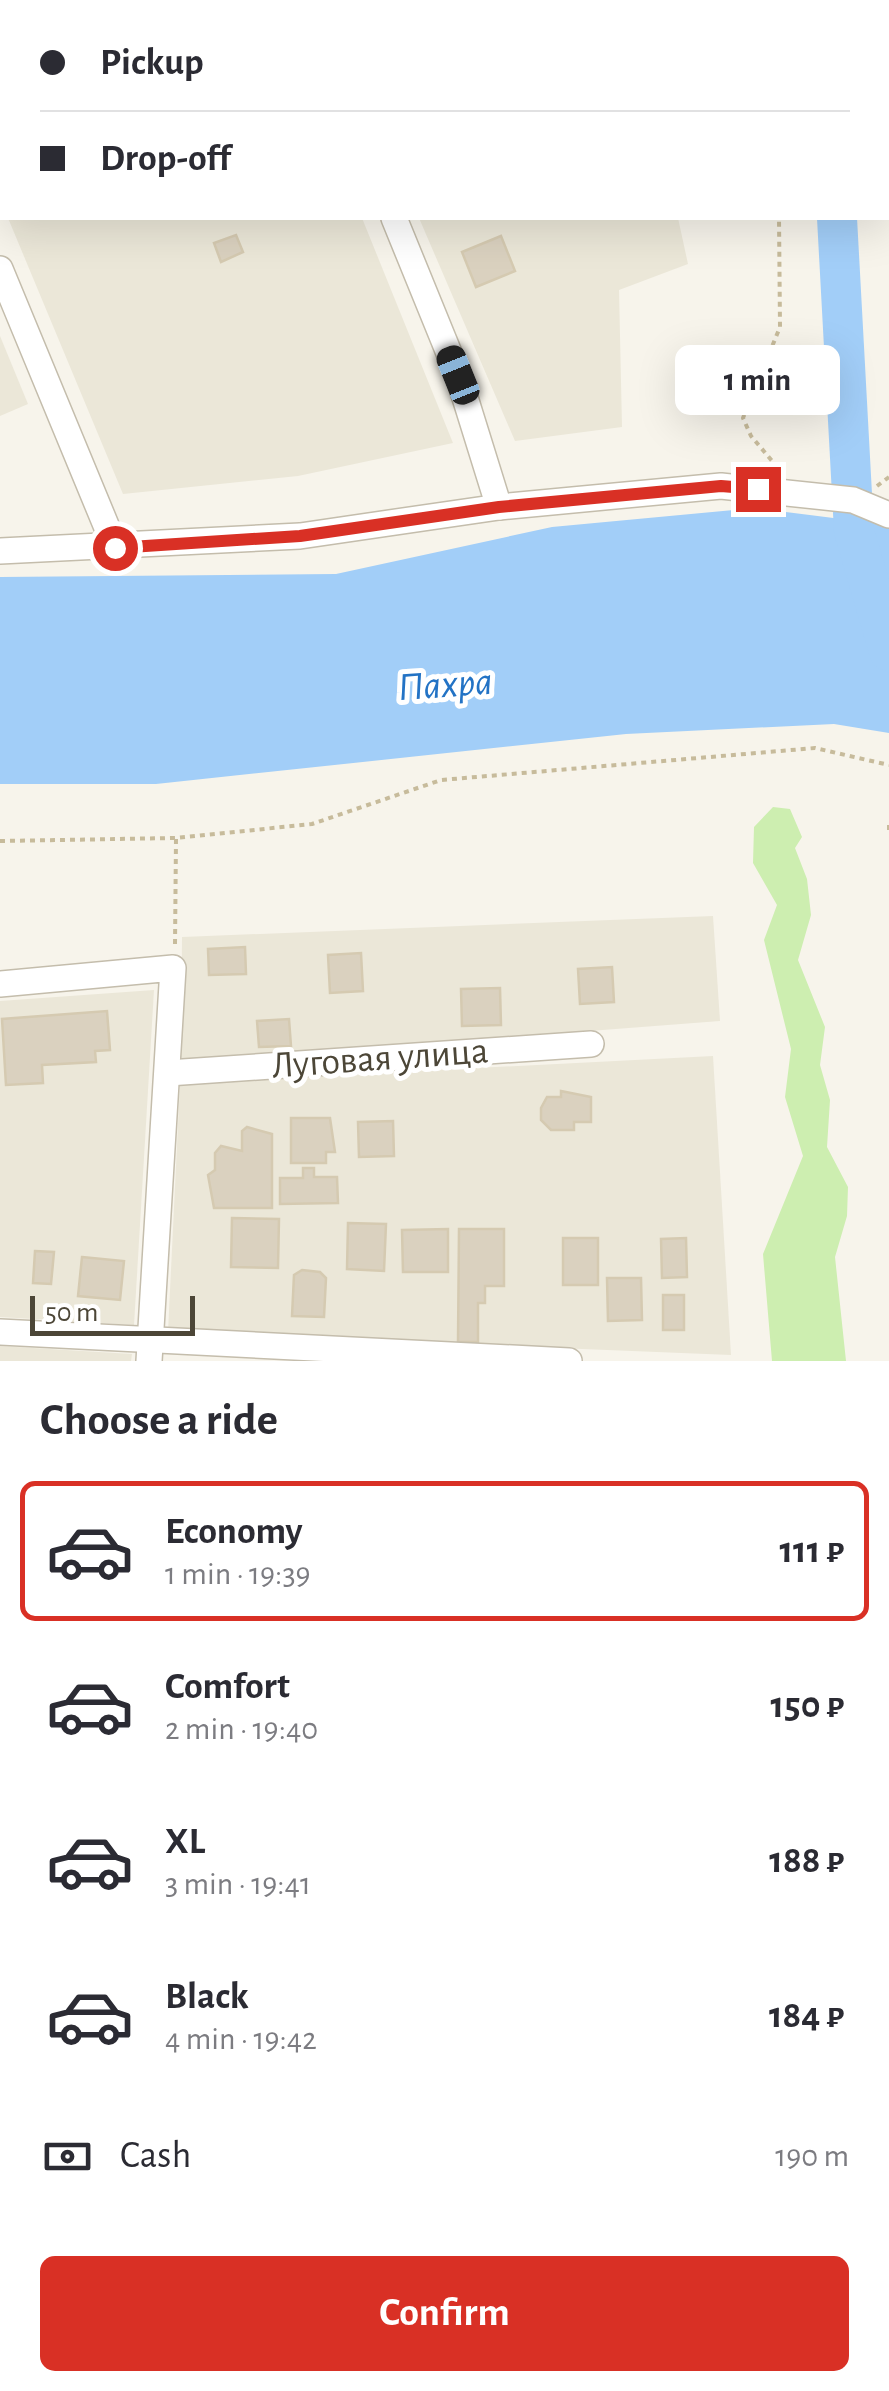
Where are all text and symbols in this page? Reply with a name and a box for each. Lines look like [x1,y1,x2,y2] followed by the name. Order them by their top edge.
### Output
[100,44,204,82] text: Pickup
[100,140,231,178] text: Drop-off
[433,342,483,408] car
[676,344,840,414] callout: 1 min
[724,364,791,396] text: 1 min
[736,467,781,512] route end
[93,526,138,571] route start
[396,662,494,708] water label: Пахра
[270,1032,490,1086] street label: Луговая улица
[30,1291,195,1336] scale bar
[45,1299,99,1327] text: 50 m
[40,1398,278,1443] text: Choose a ride
[45,1506,135,1596] icon: car
[165,1513,303,1551] text: Economy
[779,1532,844,1570] text: 111 ₽
[165,1558,311,1590] text: 1 min · 19:39
[45,1661,135,1751] icon: car
[165,1668,290,1706] text: Comfort
[771,1687,844,1725] text: 150 ₽
[165,1713,318,1745] text: 2 min · 19:40
[45,1816,135,1906] icon: car
[165,1823,205,1861] text: XL
[769,1842,844,1880] text: 188 ₽
[165,1868,311,1900] text: 3 min · 19:41
[45,1971,135,2061] icon: car
[165,1978,249,2016] text: Black
[769,1997,844,2035] text: 184 ₽
[165,2023,317,2055] text: 4 min · 19:42
[40,2129,95,2184] icon: cash
[120,2137,191,2175] text: Cash
[775,2140,849,2172] text: 190 m
[40,2256,849,2371] button: Confirm

